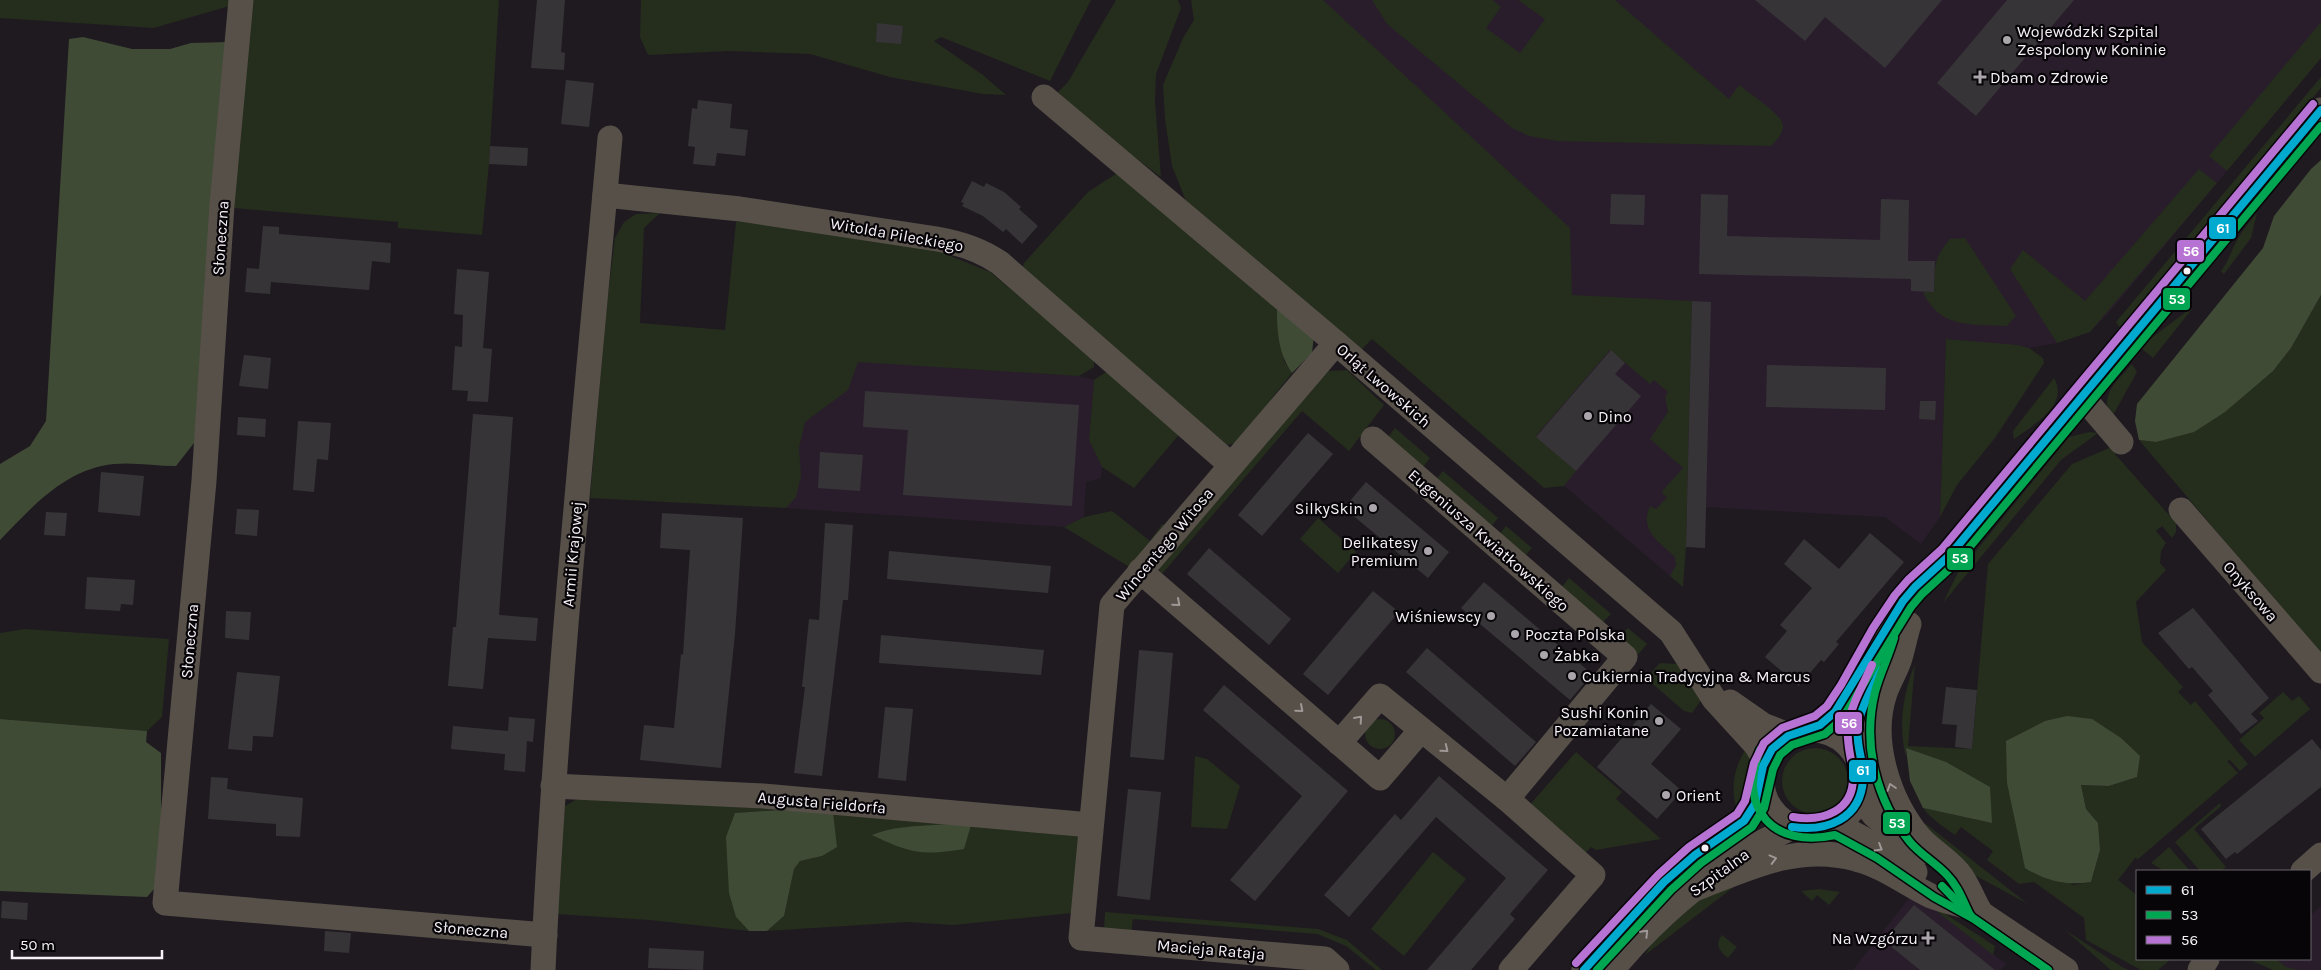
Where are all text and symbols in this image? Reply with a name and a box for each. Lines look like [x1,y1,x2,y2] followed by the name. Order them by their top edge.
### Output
[2017,22,2166,59] place label: Wojewódzki Szpital Zespolony w Koninie
[2001,34,2013,46] marker: Wojewódzki Szpital Zespolony w Koninie
[1990,68,2108,87] place label: Dbam o Zdrowie
[1974,71,1986,83] marker: Dbam o Zdrowie
[208,200,233,276] street label: Słoneczna
[829,213,965,256] street label: Witolda Pileckiego
[2208,216,2237,240] line badge: 61
[2216,220,2230,237] text: 61
[2176,239,2205,263] line badge: 56
[2183,243,2199,260] text: 56
[2182,266,2192,276] unlabelled marker
[2162,287,2191,311] line badge: 53
[2169,291,2185,308] text: 53
[1333,339,1435,431] street label: Orląt Lwowskich
[1598,407,1632,426] place label: Dino
[1582,410,1594,422] marker: Dino
[1404,465,1573,615] street label: Eugeniusza Kwiatkowskiego
[1112,484,1217,605] street label: Wincentego Witosa
[1295,499,1363,518] place label: SilkySkin
[558,500,587,608] street label: Armii Krajowej
[1367,502,1379,514] marker: SilkySkin
[1342,533,1419,570] place label: Delikatesy Premium
[1422,545,1434,557] marker: Delikatesy Premium
[1946,547,1974,571] line badge: 53
[1952,550,1968,567] text: 53
[2219,557,2282,625] street label: Onyksowa
[1171,597,1180,606] one-way arrow
[177,603,202,679] street label: Słoneczna
[1395,607,1482,626] place label: Wiśniewscy
[1485,610,1497,622] marker: Wiśniewscy
[1525,625,1625,644] place label: Poczta Polska
[1509,628,1521,640] marker: Poczta Polska
[1554,646,1600,665] place label: Żabka
[1538,649,1550,661] marker: Żabka
[1582,667,1811,686] place label: Cukiernia Tradycyjna & Marcus
[1566,670,1578,682] marker: Cukiernia Tradycyjna & Marcus
[1294,703,1303,712] one-way arrow
[1554,703,1649,740] place label: Sushi Konin Pozamiatane
[1834,711,1863,735] line badge: 56
[1653,715,1665,727] marker: Sushi Konin Pozamiatane
[1841,715,1857,732] text: 56
[1354,716,1363,725] one-way arrow
[1439,743,1448,751] one-way arrow
[1848,759,1877,783] line badge: 61
[1856,762,1870,779] text: 61
[1886,783,1896,791] one-way arrow
[1676,786,1721,805] place label: Orient
[757,787,887,818] street label: Augusta Fieldorfa
[1660,789,1672,801] marker: Orient
[1882,811,1911,835] line badge: 53
[1889,815,1905,832] text: 53
[1873,841,1882,851] one-way arrow
[1700,843,1710,853] unlabelled marker
[1686,844,1753,900] street label: Szpitalna
[1768,854,1777,864] one-way arrow
[2136,870,2311,960] legend
[2181,881,2195,899] text: 61
[2181,906,2198,924] text: 53
[433,917,509,942] street label: Słoneczna
[12,928,162,960] scale bar
[1832,929,1918,948] place label: Na Wzgórzu
[1639,930,1648,939] one-way arrow
[2181,931,2198,949] text: 56
[1922,932,1934,944] marker: Na Wzgórzu
[1156,935,1266,964] street label: Macieja Rataja
[20,936,55,954] text: 50 m

